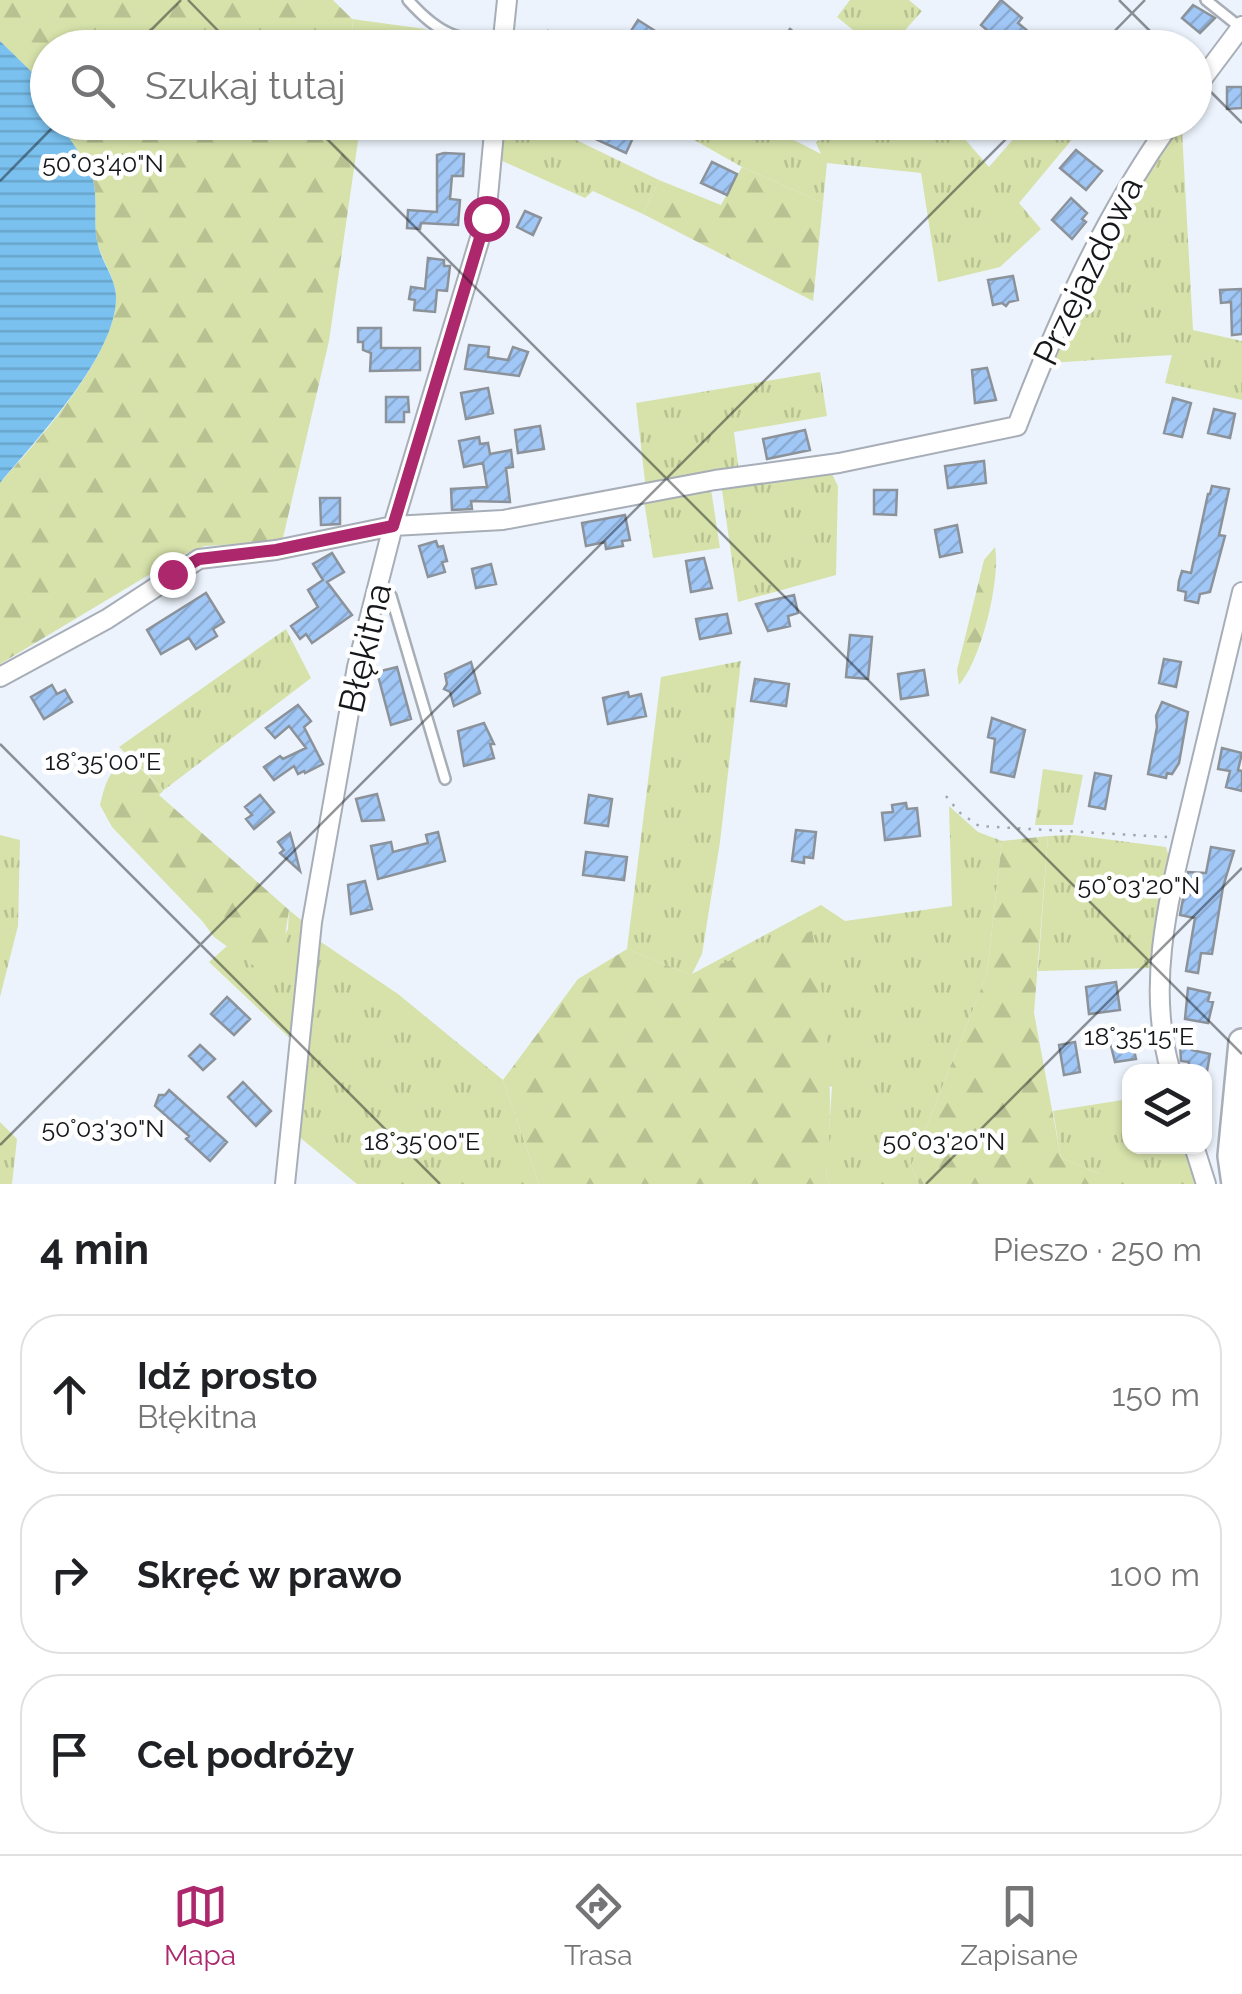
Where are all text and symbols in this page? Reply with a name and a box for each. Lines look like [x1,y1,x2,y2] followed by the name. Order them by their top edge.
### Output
[30,30,1212,140] search box
[65,58,120,113] icon: search
[145,63,346,108] text: Szukaj tutaj
[42,148,164,178] text: 50°03'40"N
[1024,170,1151,372] street label: Przejazdowa
[464,196,510,242] route start
[150,552,196,598] route end
[330,579,399,717] street label: Błękitna
[45,746,161,776] text: 18°35'00"E
[1078,870,1200,900] text: 50°03'20"N
[1084,1021,1194,1051] text: 18°35'15"E
[1122,1064,1212,1154] map controls
[1122,1064,1212,1154] button: layers
[41,1113,165,1143] text: 50°03'30"N
[364,1126,480,1156] text: 18°35'00"E
[883,1126,1005,1156] text: 50°03'20"N
[40,1225,149,1274] text: 4 min
[993,1231,1202,1268] text: Pieszo · 250 m
[137,1353,318,1398] text: Idź prosto
[42,1367,97,1422] icon: ahead
[1112,1376,1200,1413] text: 150 m
[137,1398,257,1435] text: Błękitna
[42,1547,97,1602] icon: right
[137,1552,402,1597] text: Skręć w prawo
[1110,1556,1200,1593] text: 100 m
[42,1727,97,1782] icon: arrive
[137,1732,354,1777] text: Cel podróży
[164,1879,236,1972] tab: Mapa
[564,1879,632,1972] tab: Trasa
[960,1879,1078,1972] tab: Zapisane

